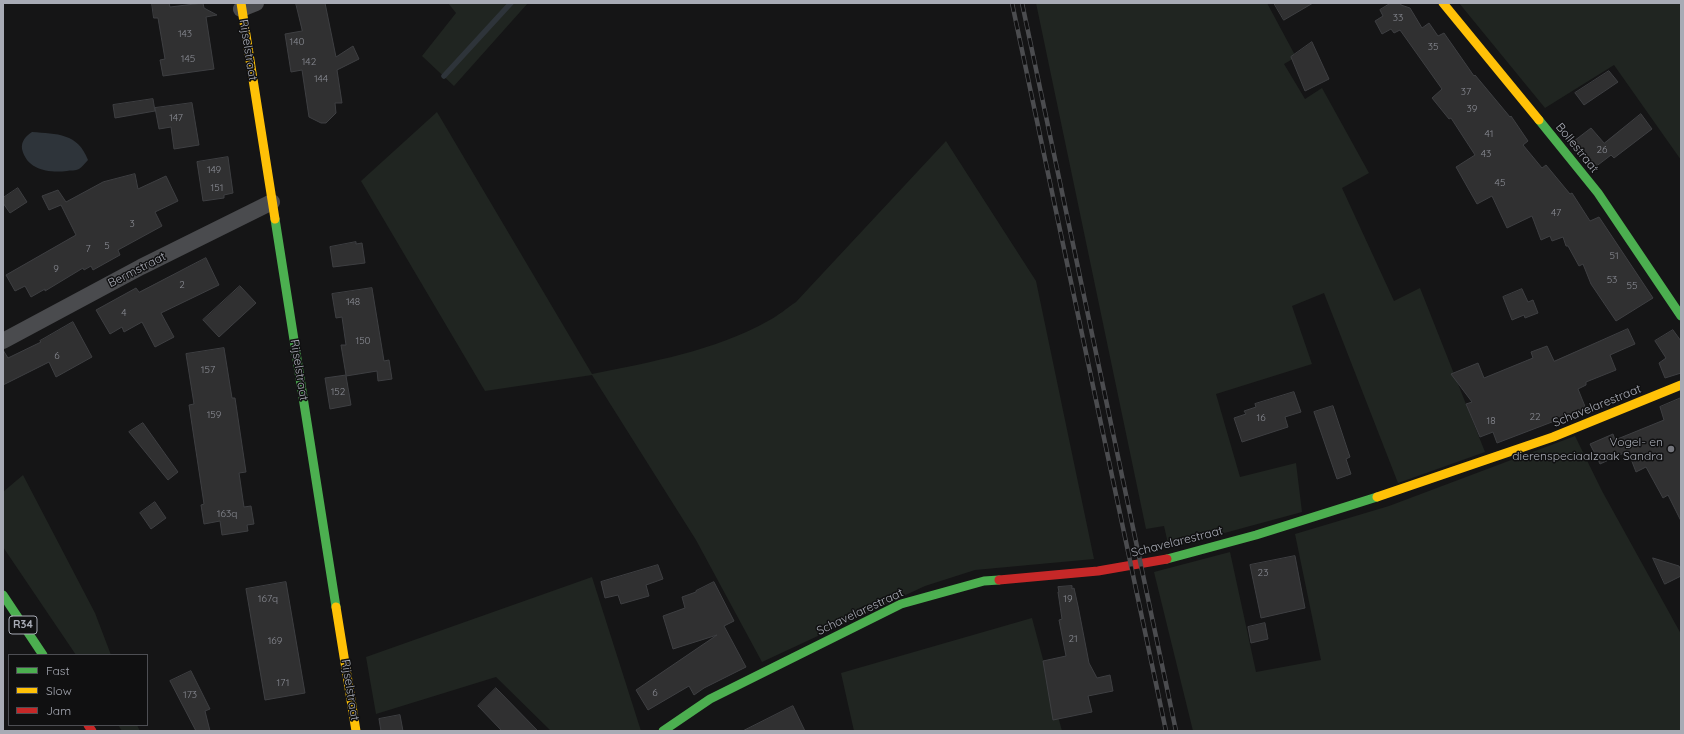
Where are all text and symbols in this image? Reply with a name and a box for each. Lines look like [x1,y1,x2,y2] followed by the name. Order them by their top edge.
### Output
[1393,12,1403,24] house number: 33
[236,18,260,82] street label: Rijselstraat
[178,28,192,40] house number: 143
[290,36,304,48] house number: 140
[1428,41,1438,53] house number: 35
[181,53,195,65] house number: 145
[302,56,316,68] house number: 142
[314,73,328,85] house number: 144
[1461,86,1471,98] house number: 37
[1467,103,1477,115] house number: 39
[169,112,183,124] house number: 147
[1552,120,1602,176] street label: Bollestraat
[1485,128,1493,140] house number: 41
[1597,144,1607,156] house number: 26
[1481,148,1491,160] house number: 43
[207,164,221,176] house number: 149
[1495,177,1505,189] house number: 45
[211,182,223,194] house number: 151
[1551,207,1561,219] house number: 47
[129,218,135,230] house number: 3
[104,240,110,252] house number: 5
[85,243,91,255] house number: 7
[106,249,168,291] street label: Bermstraat
[1609,250,1619,262] house number: 51
[53,263,59,275] house number: 9
[1607,274,1617,286] house number: 53
[179,279,185,291] house number: 2
[1627,280,1637,292] house number: 55
[346,296,360,308] house number: 148
[121,307,127,319] house number: 4
[355,335,371,347] house number: 150
[287,338,311,402] street label: Rijselstraat
[54,350,60,362] house number: 6
[201,364,215,376] house number: 157
[1551,382,1643,430] street label: Schavelarestraat
[331,386,345,398] house number: 152
[207,409,221,421] house number: 159
[1529,411,1541,423] house number: 22
[1256,412,1266,424] house number: 16
[1486,415,1496,427] house number: 18
[1512,435,1663,463] place label: Vogel- en dierenspeciaalzaak Sandra
[1666,444,1676,454] marker: Vogel- en dierenspeciaalzaak Sandra
[217,508,237,520] house number: 163q
[1130,524,1224,560] street label: Schavelarestraat
[1258,567,1268,579] house number: 23
[814,586,906,638] street label: Schavelarestraat
[258,593,278,605] house number: 167q
[1063,593,1073,605] house number: 19
[9,616,37,634] road number: R34
[1068,633,1078,645] house number: 21
[268,635,282,647] house number: 169
[8,654,148,726] legend
[338,658,362,722] street label: Rijselstraat
[46,663,70,678] text: Fast
[276,677,290,689] house number: 171
[46,683,72,698] text: Slow
[652,687,658,699] house number: 6
[183,689,197,701] house number: 173
[46,703,71,718] text: Jam

